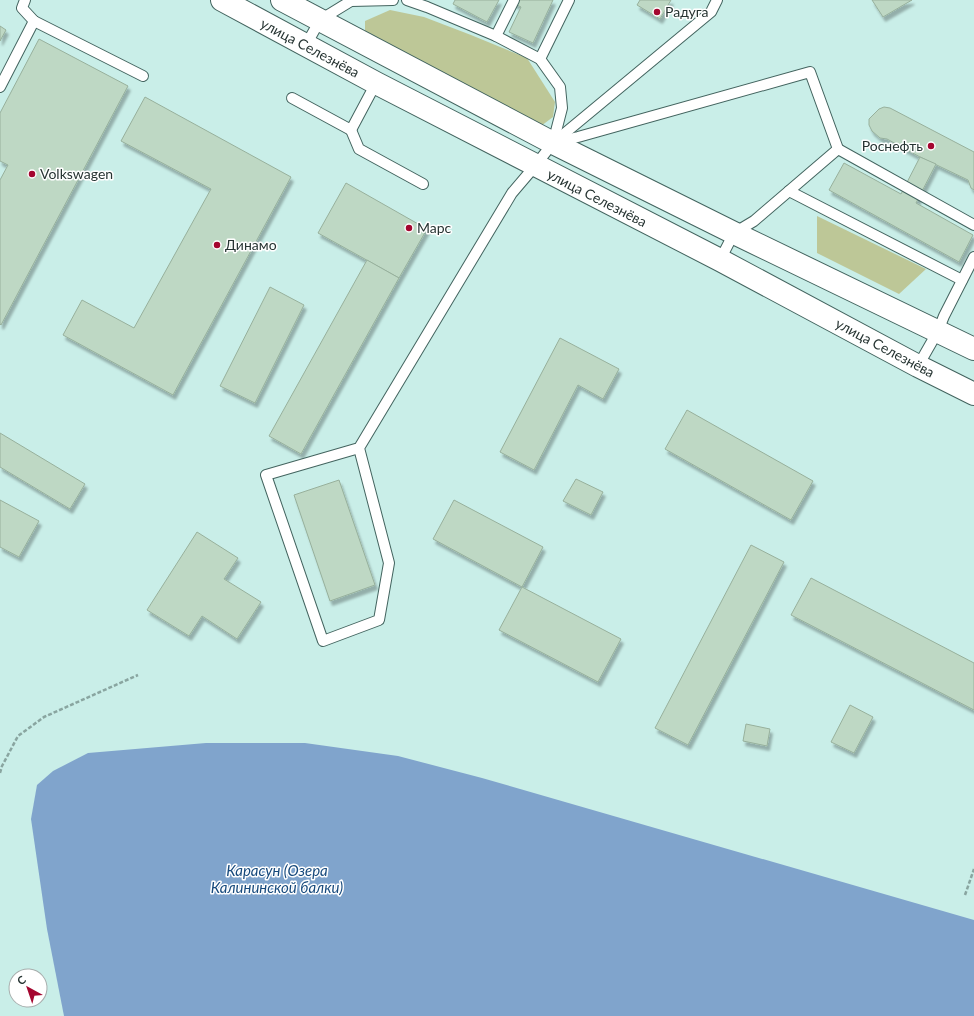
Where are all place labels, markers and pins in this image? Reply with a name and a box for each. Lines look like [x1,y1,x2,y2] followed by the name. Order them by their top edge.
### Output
[665,3,708,20] place label: Радуга
[652,7,662,17] marker: Радуга
[862,137,923,154] place label: Роснефть
[926,141,936,151] marker: Роснефть
[40,165,113,182] place label: Volkswagen
[27,169,37,179] marker: Volkswagen
[417,219,452,236] place label: Марс
[404,223,414,233] marker: Марс
[225,236,277,253] place label: Динамо
[212,240,222,250] marker: Динамо

